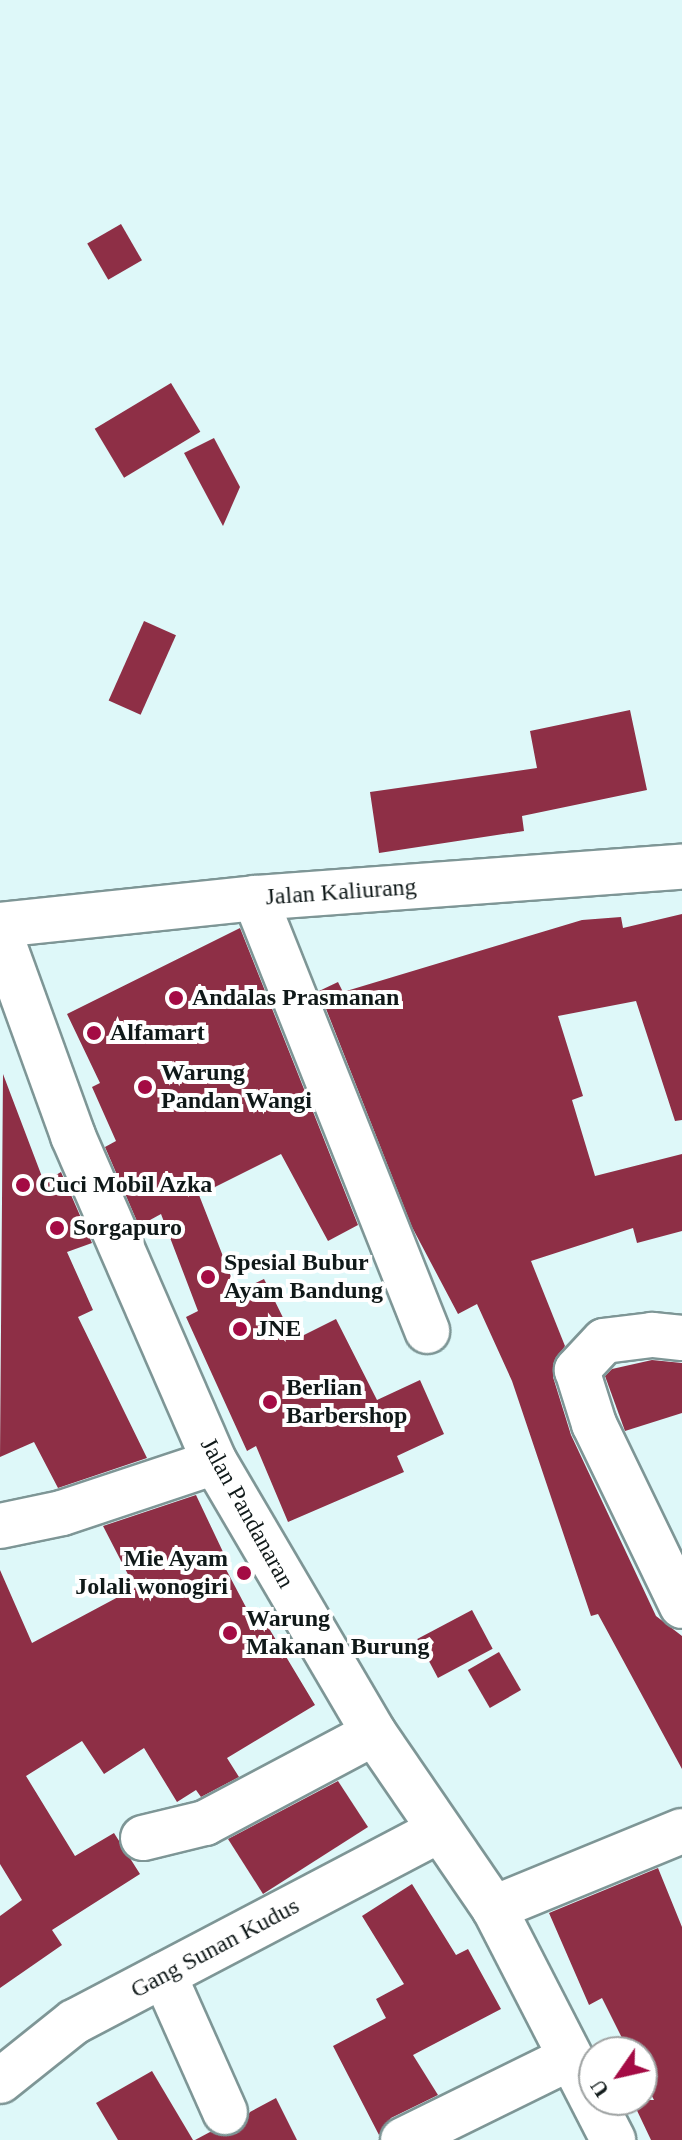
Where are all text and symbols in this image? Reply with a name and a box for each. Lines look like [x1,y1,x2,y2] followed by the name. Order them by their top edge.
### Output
[265,872,417,912] street label: Jalan Kaliurang
[192,984,399,1012] place label: Andalas Prasmanan
[167,989,185,1007] marker: Andalas Prasmanan
[110,1019,205,1047] place label: Alfamart
[85,1024,103,1042] marker: Alfamart
[161,1059,312,1115] place label: Warung Pandan Wangi
[136,1078,154,1096] marker: Warung Pandan Wangi
[39,1171,214,1199] place label: Cuci Mobil Azka
[14,1176,32,1194] marker: Cuci Mobil Azka
[73,1214,182,1242] place label: Sorgapuro
[48,1219,66,1237] marker: Sorgapuro
[224,1249,383,1305] place label: Spesial Bubur Ayam Bandung
[199,1268,217,1286] marker: Spesial Bubur Ayam Bandung
[256,1315,301,1343] place label: JNE
[231,1320,249,1338] marker: JNE
[286,1374,407,1430] place label: Berlian Barbershop
[261,1393,279,1411] marker: Berlian Barbershop
[194,1433,300,1593] street label: Jalan Pandanaran
[75,1545,228,1601] place label: Mie Ayam Jolali wonogiri
[235,1564,253,1582] marker: Mie Ayam Jolali wonogiri
[246,1605,429,1661] place label: Warung Makanan Burung
[221,1624,239,1642] marker: Warung Makanan Burung
[126,1891,304,2005] street label: Gang Sunan Kudus
[578,2036,658,2116] north arrow
[585,2075,614,2102] text: U

